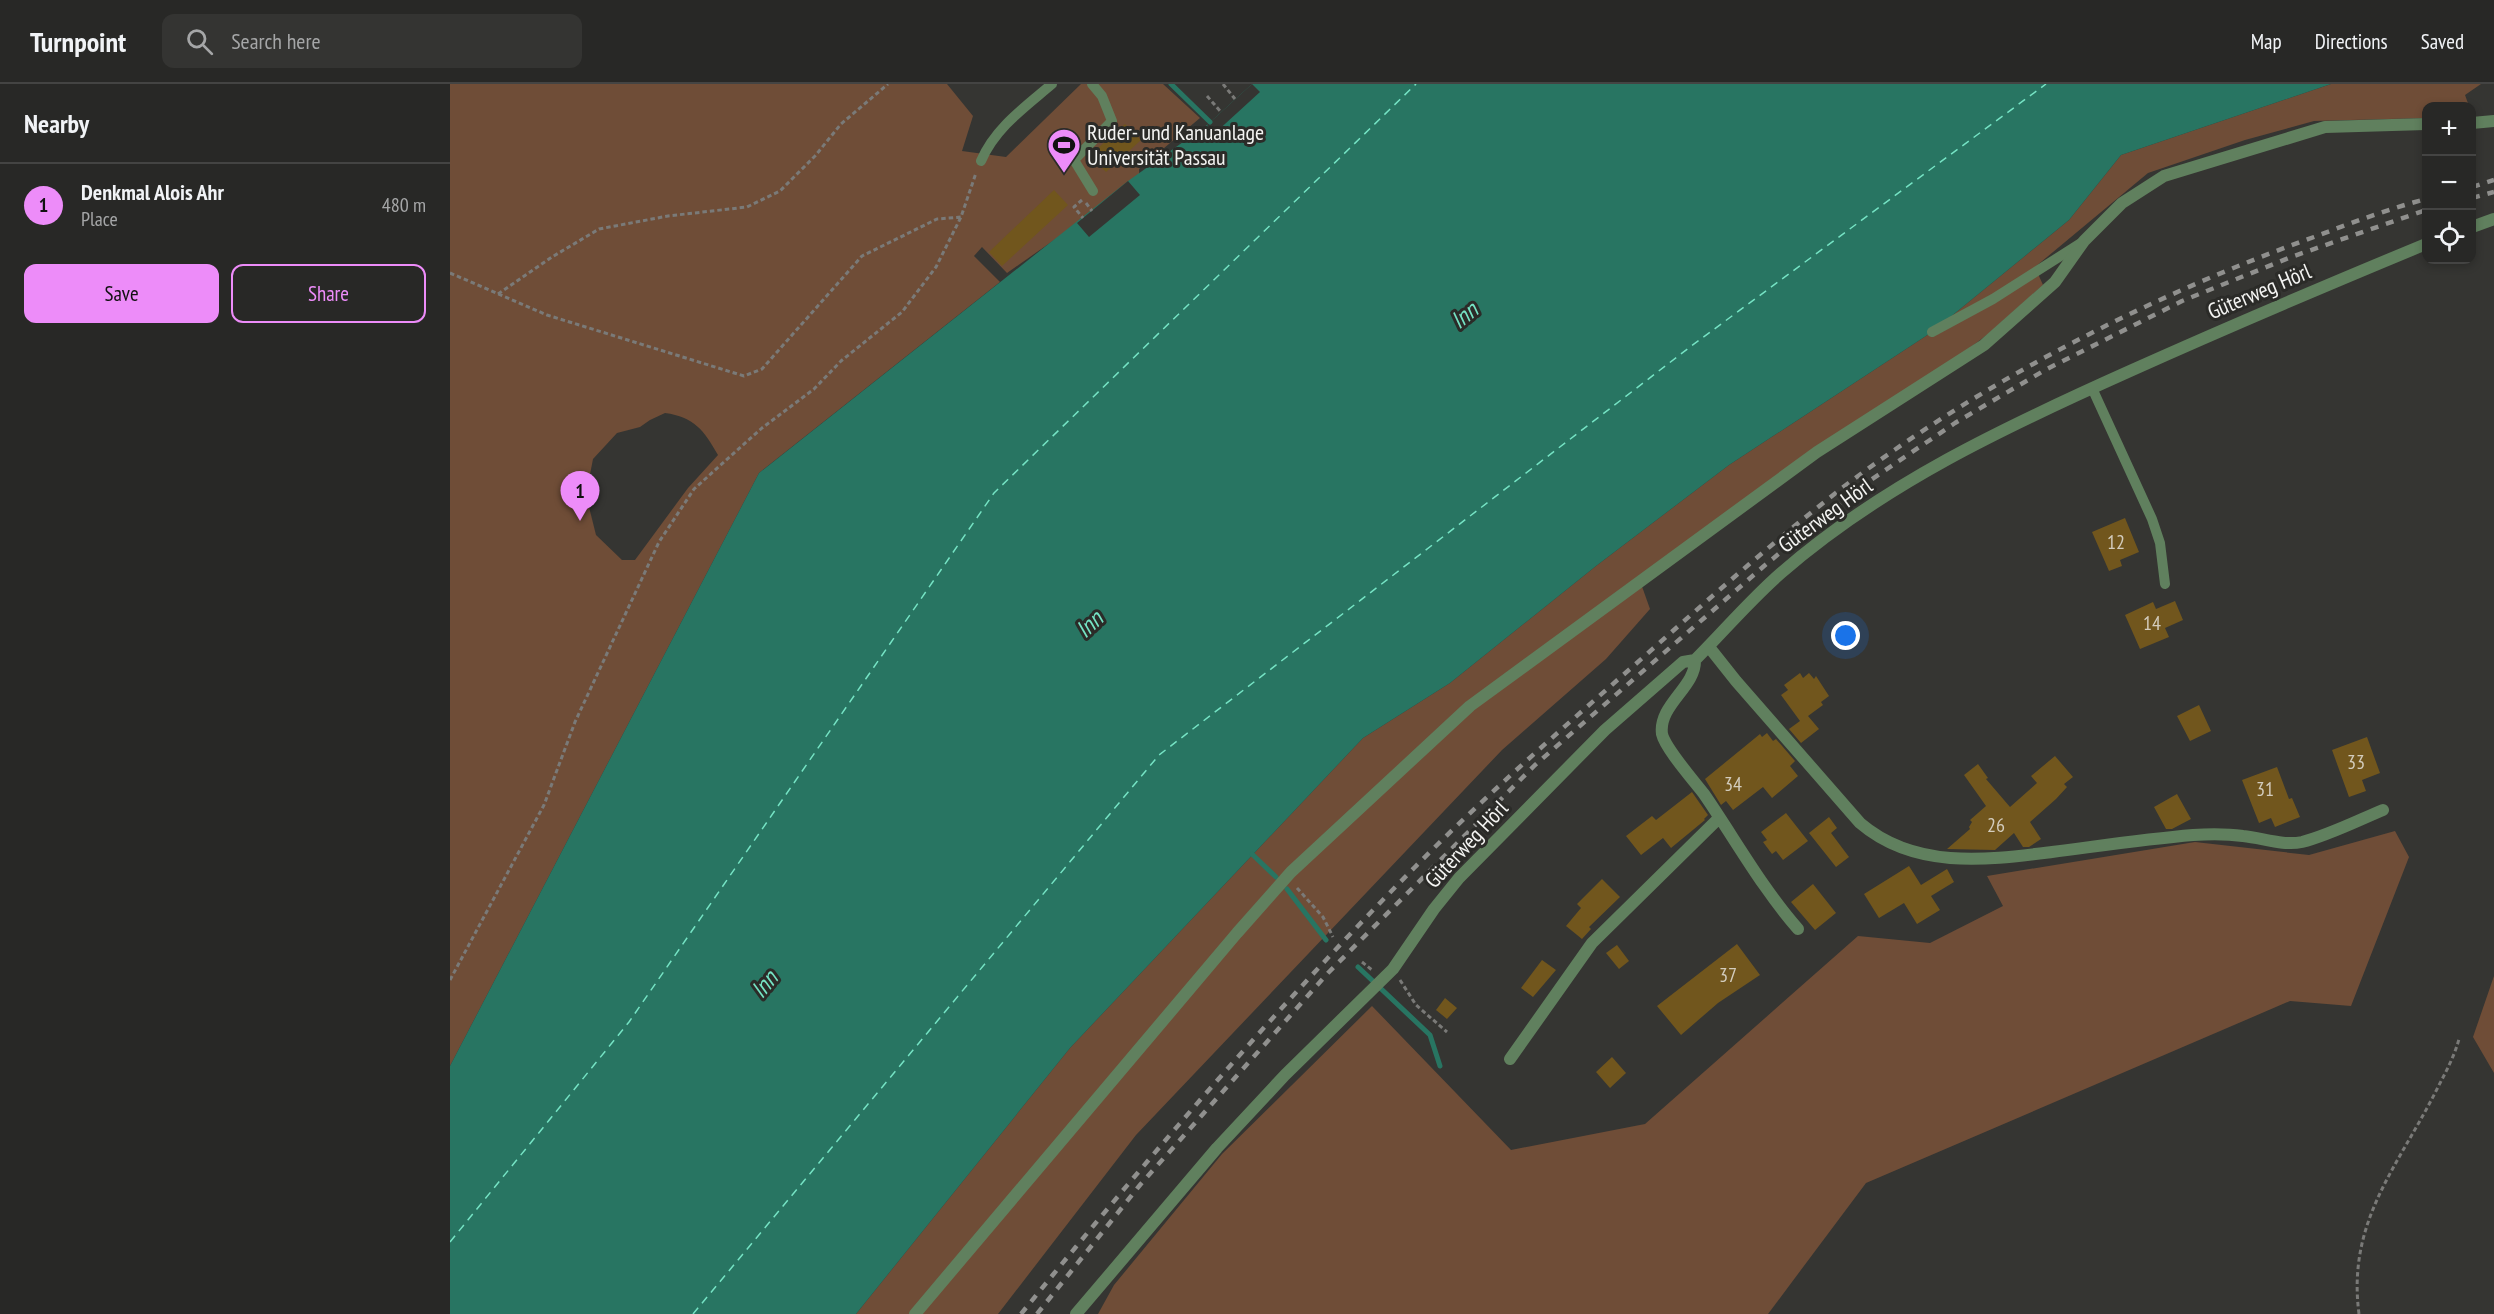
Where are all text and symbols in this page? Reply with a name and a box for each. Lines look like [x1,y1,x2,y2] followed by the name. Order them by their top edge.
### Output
[162,14,582,68] search box
[30,23,126,60] text: Turnpoint
[183,25,216,58] icon: search
[231,27,321,55] text: Search here
[2251,28,2282,55] text: Map
[2315,28,2388,55] text: Directions
[2421,28,2464,55] text: Saved
[2422,102,2476,264] map controls
[2422,102,2476,156] button: +
[24,107,89,140] text: Nearby
[1087,118,1264,171] place label: Ruder- und Kanuanlage Universität Passau
[1046,127,1082,174] sports icon: Ruder- und Kanuanlage Universität Passau
[2422,156,2476,210] button: −
[81,178,224,206] text: Denkmal Alois Ahr
[39,192,48,218] text: 1
[382,192,426,218] text: 480 m
[81,206,118,232] text: Place
[2422,210,2476,264] button: locate
[2203,256,2316,325] street label: Güterweg Hörl
[24,264,219,323] button: Save
[231,264,426,323] button: Share
[1444,294,1485,335] water label: Inn
[1772,471,1878,559] street label: Güterweg Hörl
[560,472,600,521] pin: 1
[2107,529,2125,555] house number: 12
[1069,603,1110,644] water label: Inn
[2143,610,2161,636] house number: 14
[1831,621,1860,650] your location
[2347,749,2365,775] house number: 33
[1724,771,1742,797] house number: 34
[2256,776,2274,802] house number: 31
[1418,794,1514,894] street label: Güterweg Hörl
[1987,812,2005,838] house number: 26
[1719,962,1737,988] house number: 37
[744,963,785,1004] water label: Inn

